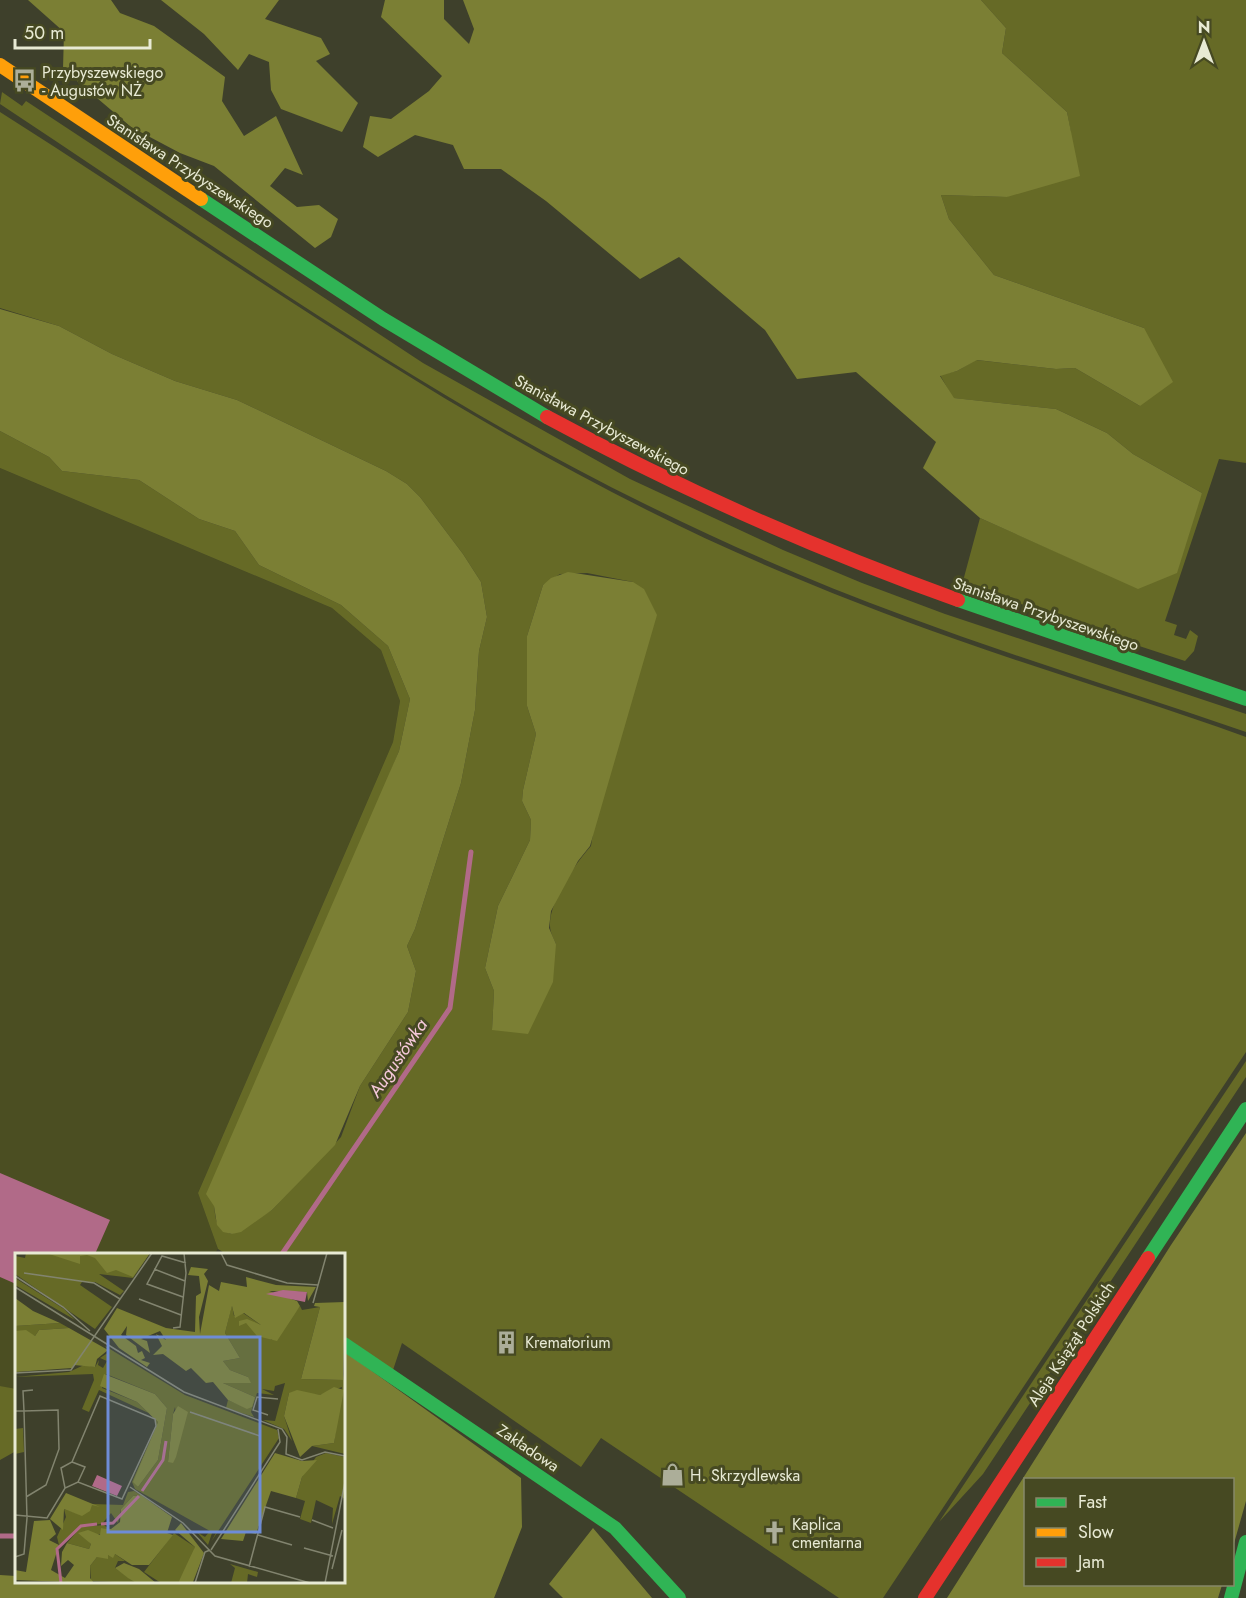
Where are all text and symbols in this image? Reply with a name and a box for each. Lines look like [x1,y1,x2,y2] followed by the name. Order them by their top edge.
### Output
[15,12,150,50] scale bar
[1174,12,1234,72] north arrow
[1198,16,1210,39] text: N
[24,20,64,46] text: 50 m
[42,61,163,102] place label: Przybyszewskiego - Augustów NŻ
[11,68,37,94] bus stop icon: Przybyszewskiego - Augustów NŻ
[102,108,278,234] street label: Stanisława Przybyszewskiego
[510,369,694,481] street label: Stanisława Przybyszewskiego
[950,571,1142,657] street label: Stanisława Przybyszewskiego
[362,1014,434,1103] water label: Augustówka
[15,1253,345,1583] inset map
[1022,1277,1120,1411] street label: Aleja Książąt Polskich
[494,1329,520,1355] building icon: Krematorium
[525,1331,611,1354] place label: Krematorium
[492,1419,564,1477] street label: Zakładowa
[659,1462,685,1488] shop icon: H. Skrzydlewska
[690,1464,800,1487] place label: H. Skrzydlewska
[1024,1478,1234,1586] legend
[1078,1489,1107,1515] text: Fast
[792,1513,862,1554] place label: Kaplica cmentarna
[1078,1519,1115,1545] text: Slow
[761,1520,787,1546] church icon: Kaplica cmentarna
[1076,1549,1105,1575] text: Jam

